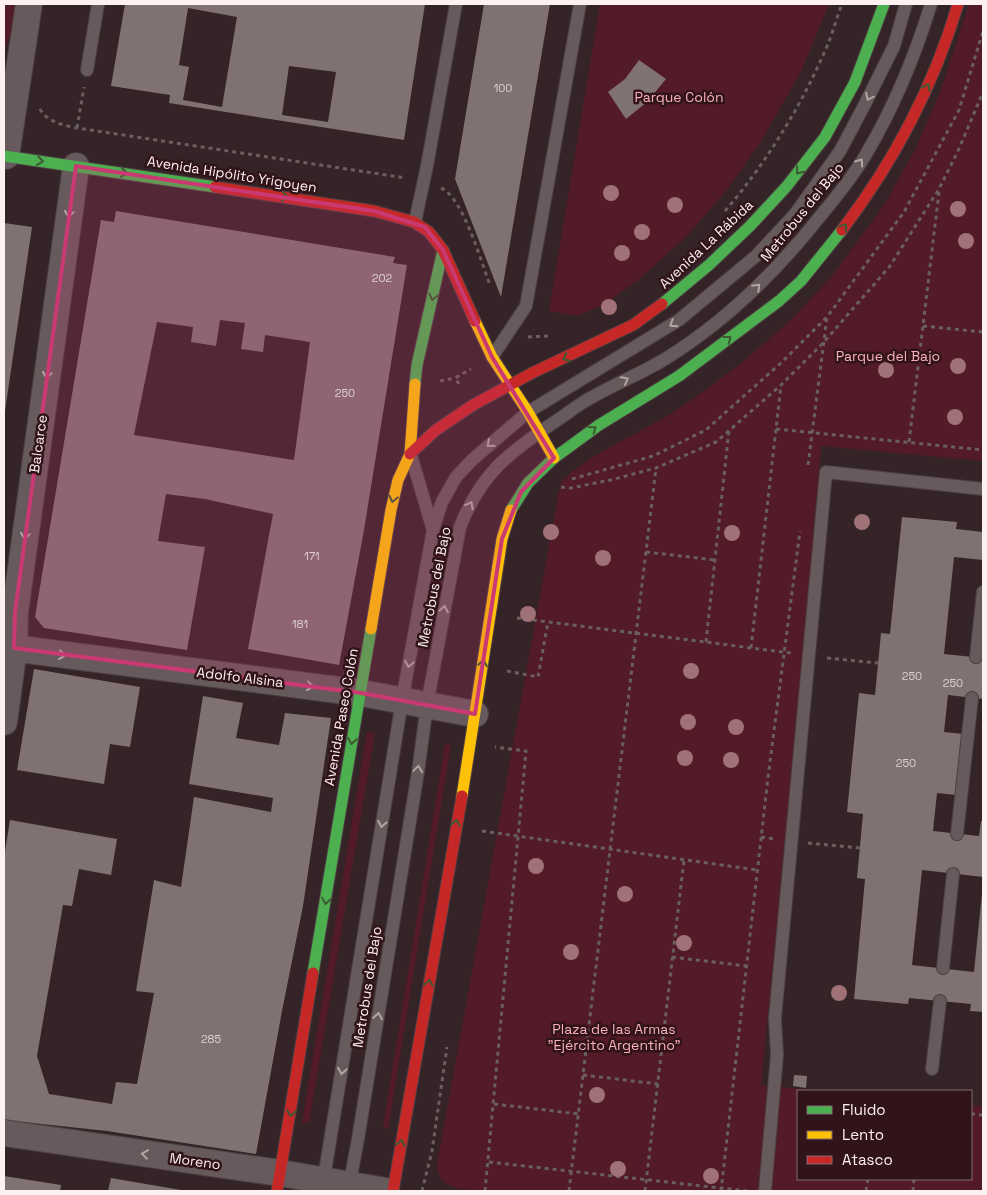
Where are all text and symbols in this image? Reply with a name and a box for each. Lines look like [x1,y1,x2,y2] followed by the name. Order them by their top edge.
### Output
[494,81,512,95] house number: 100
[920,83,931,92] one-way arrow
[634,88,724,106] park label: Parque Colón
[865,92,875,101] one-way arrow
[146,152,318,196] street label: Avenida Hipólito Yrigoyen
[36,155,44,165] one-way arrow
[854,158,863,168] one-way arrow
[756,159,848,265] street label: Metrobus del Bajo
[796,165,805,175] one-way arrow
[120,167,128,178] one-way arrow
[280,192,289,202] one-way arrow
[655,196,757,292] street label: Avenida La Rábida
[65,210,75,218] one-way arrow
[839,224,847,233] one-way arrow
[372,271,393,285] house number: 202
[752,284,761,293] one-way arrow
[428,293,438,302] one-way arrow
[670,318,679,327] one-way arrow
[722,336,732,345] one-way arrow
[836,347,940,365] park label: Parque del Bajo
[562,352,571,362] one-way arrow
[43,371,53,379] one-way arrow
[619,376,628,386] one-way arrow
[335,386,355,400] house number: 250
[25,414,51,474] street label: Balcarce
[587,426,597,435] one-way arrow
[487,438,496,447] one-way arrow
[389,495,399,503] one-way arrow
[463,502,473,511] one-way arrow
[413,525,455,649] street label: Metrobus del Bajo
[21,532,31,540] one-way arrow
[304,549,320,563] house number: 171
[439,605,449,613] one-way arrow
[292,617,308,631] house number: 181
[320,647,362,787] street label: Avenida Paseo Colón
[58,649,66,660] one-way arrow
[477,658,488,666] one-way arrow
[404,660,414,668] one-way arrow
[195,663,285,691] street label: Adolfo Alsina
[902,669,922,683] house number: 250
[943,676,963,690] house number: 250
[306,681,314,691] one-way arrow
[348,737,358,745] one-way arrow
[896,756,916,770] house number: 250
[412,765,423,773] one-way arrow
[451,819,461,827] one-way arrow
[378,820,388,829] one-way arrow
[321,897,331,906] one-way arrow
[349,925,385,1049] street label: Metrobus del Bajo
[423,979,433,987] one-way arrow
[372,1012,382,1020] one-way arrow
[548,1020,680,1054] park label: Plaza de las Armas "Ejército Argentino"
[201,1032,221,1046] house number: 285
[337,1067,347,1075] one-way arrow
[797,1090,972,1180] legend
[842,1100,886,1119] text: Fluido
[286,1110,297,1118] one-way arrow
[842,1125,884,1144] text: Lento
[395,1139,405,1148] one-way arrow
[141,1149,149,1159] one-way arrow
[168,1149,222,1173] street label: Moreno
[842,1150,893,1169] text: Atasco

